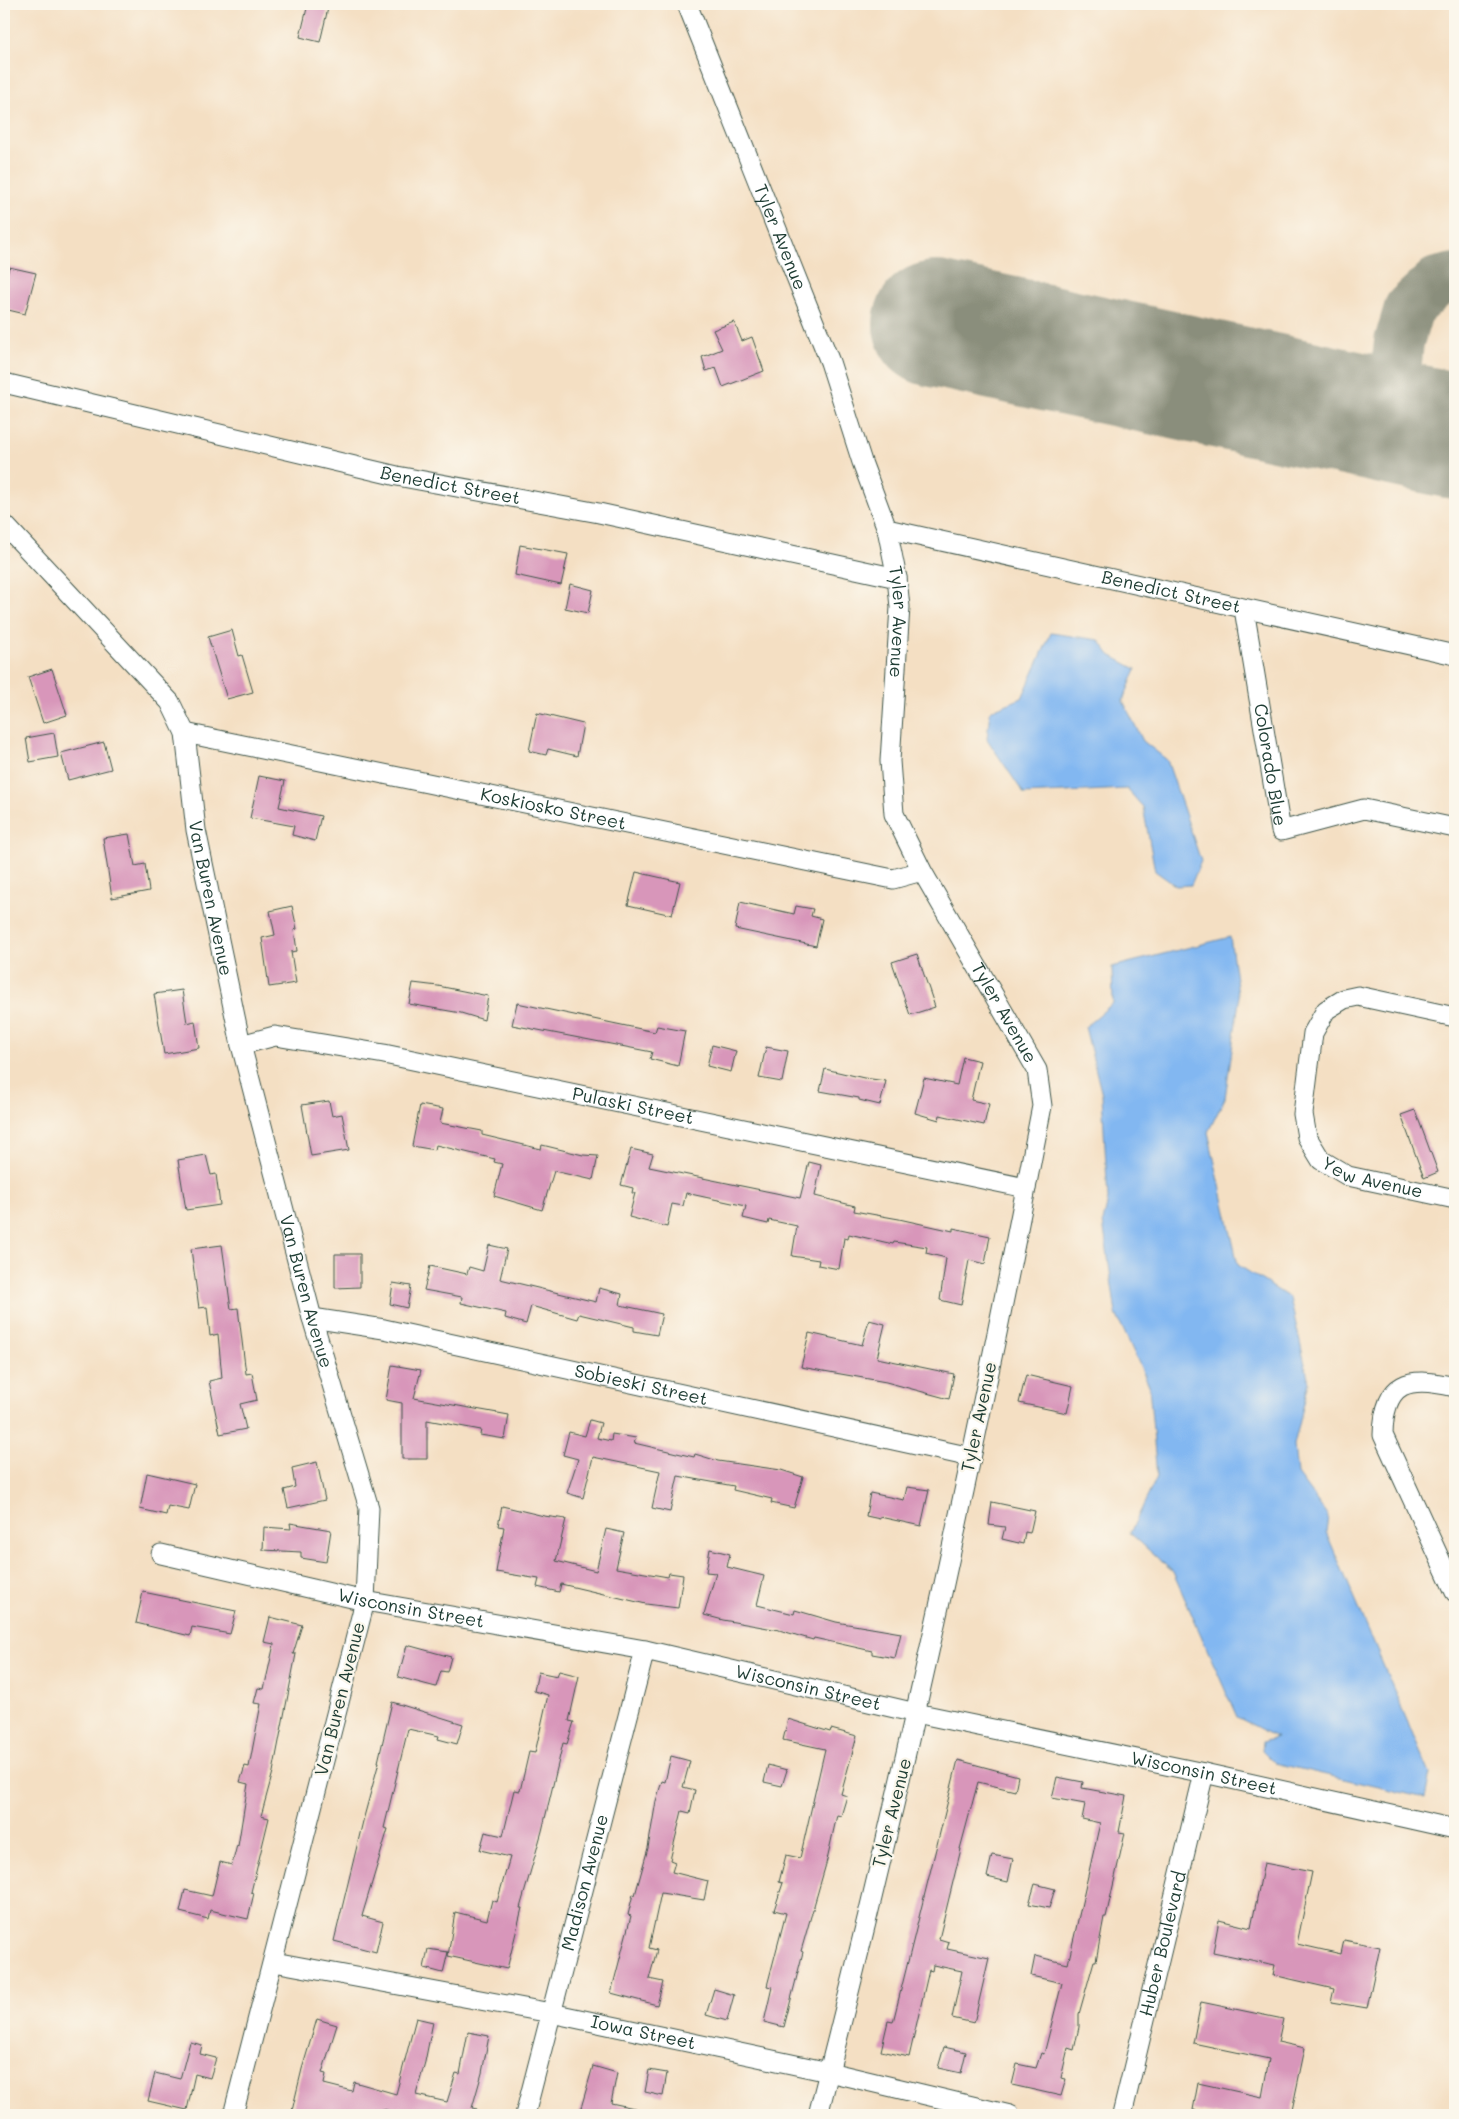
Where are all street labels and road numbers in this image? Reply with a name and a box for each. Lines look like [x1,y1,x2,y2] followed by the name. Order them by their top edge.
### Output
[749,180,813,293] street label: Tyler Avenue
[378,459,522,509] street label: Benedict Street
[884,563,913,679] street label: Tyler Avenue
[1099,564,1243,618] street label: Benedict Street
[1249,702,1293,828] street label: Colorado Blue
[478,781,628,835] street label: Koskiosko Street
[184,819,239,978] street label: Van Buren Avenue
[966,958,1043,1067] street label: Tyler Avenue
[570,1081,696,1129] street label: Pulaski Street
[1318,1150,1425,1203] street label: Yew Avenue
[275,1212,339,1371] street label: Van Buren Avenue
[572,1358,710,1410] street label: Sobieski Street
[955,1359,1001,1474] street label: Tyler Avenue
[336,1582,486,1633] street label: Wisconsin Street
[308,1619,370,1778] street label: Van Buren Avenue
[733,1658,883,1715] street label: Wisconsin Street
[1129,1745,1279,1800] street label: Wisconsin Street
[866,1755,916,1870] street label: Tyler Avenue
[555,1812,613,1953] street label: Madison Avenue
[1133,1868,1191,2019] street label: Huber Boulevard
[589,2009,698,2054] street label: Iowa Street

